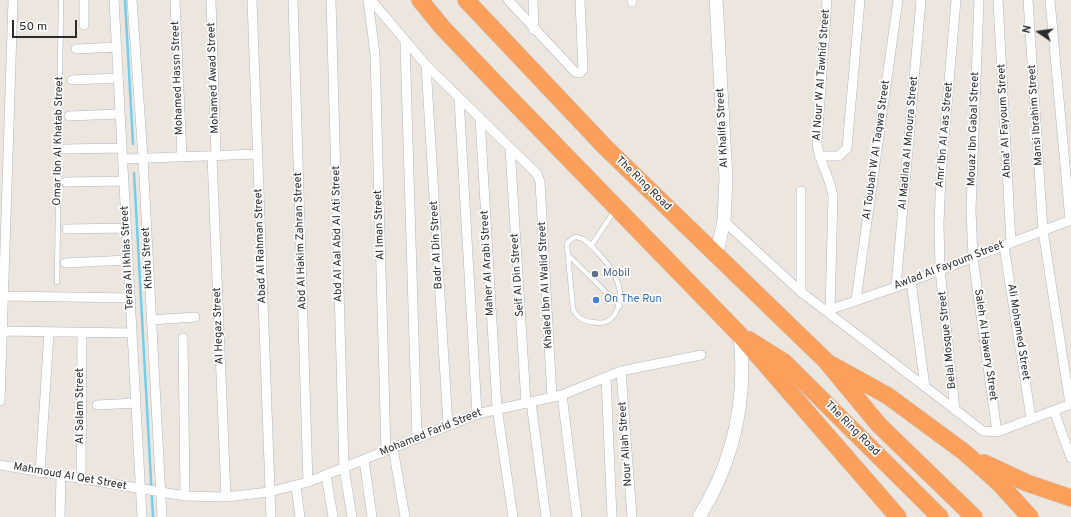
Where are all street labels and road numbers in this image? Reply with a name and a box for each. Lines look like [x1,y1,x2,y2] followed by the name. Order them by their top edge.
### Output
[811,9,833,141] street label: Al Nour W Al Tawhid Street
[169,21,187,135] street label: Mohamed Hassn Street
[205,22,223,134] street label: Mohamed Awad Street
[995,63,1015,179] street label: Abna' Al Fayoum Street
[1026,64,1046,166] street label: Mansi Ibrahim Street
[965,72,983,186] street label: Mouaz Ibn Gabal Street
[51,76,67,206] street label: Omar Ibn Al Khatab Street
[897,76,921,210] street label: Al Madina Al Mnoura Street
[861,79,893,221] street label: Al Toubah W Al Taqwa Street
[934,82,956,188] street label: Amr Ibn Al Aas Street
[714,88,732,168] street label: Al Khalifa Street
[613,154,673,214] street label: The Ring Road
[330,166,346,302] street label: Abd Al Aal Abd Al Ati Street
[292,172,310,310] street label: Abd Al Hakim Zahran Street
[252,188,270,304] street label: Abad Al Rahman Street
[372,190,388,260] street label: Al Iman Street
[428,200,446,290] street label: Badr Al Din Street
[119,205,137,311] street label: Teraa Al Ikhlas Street
[479,210,497,316] street label: Maher Al Arabi Street
[536,221,556,349] street label: Khaled Ibn Al Walid Street
[140,227,156,289] street label: Khufu Street
[508,233,528,317] street label: Seif Al Din Street
[892,239,1006,293] street label: Awlad Al Fayoum Street
[1004,283,1032,381] street label: Ali Mohamed Street
[211,287,227,365] street label: Al Hegaz Street
[971,288,999,402] street label: Saleh Al Hawary Street
[936,290,960,390] street label: Belal Mosque Street
[74,368,88,444] street label: Al Salam Street
[822,399,882,459] street label: The Ring Road
[616,401,636,487] street label: Nour Allah Street
[378,406,484,460] street label: Mohamed Farid Street
[12,461,128,493] street label: Mahmoud Al Qet Street

